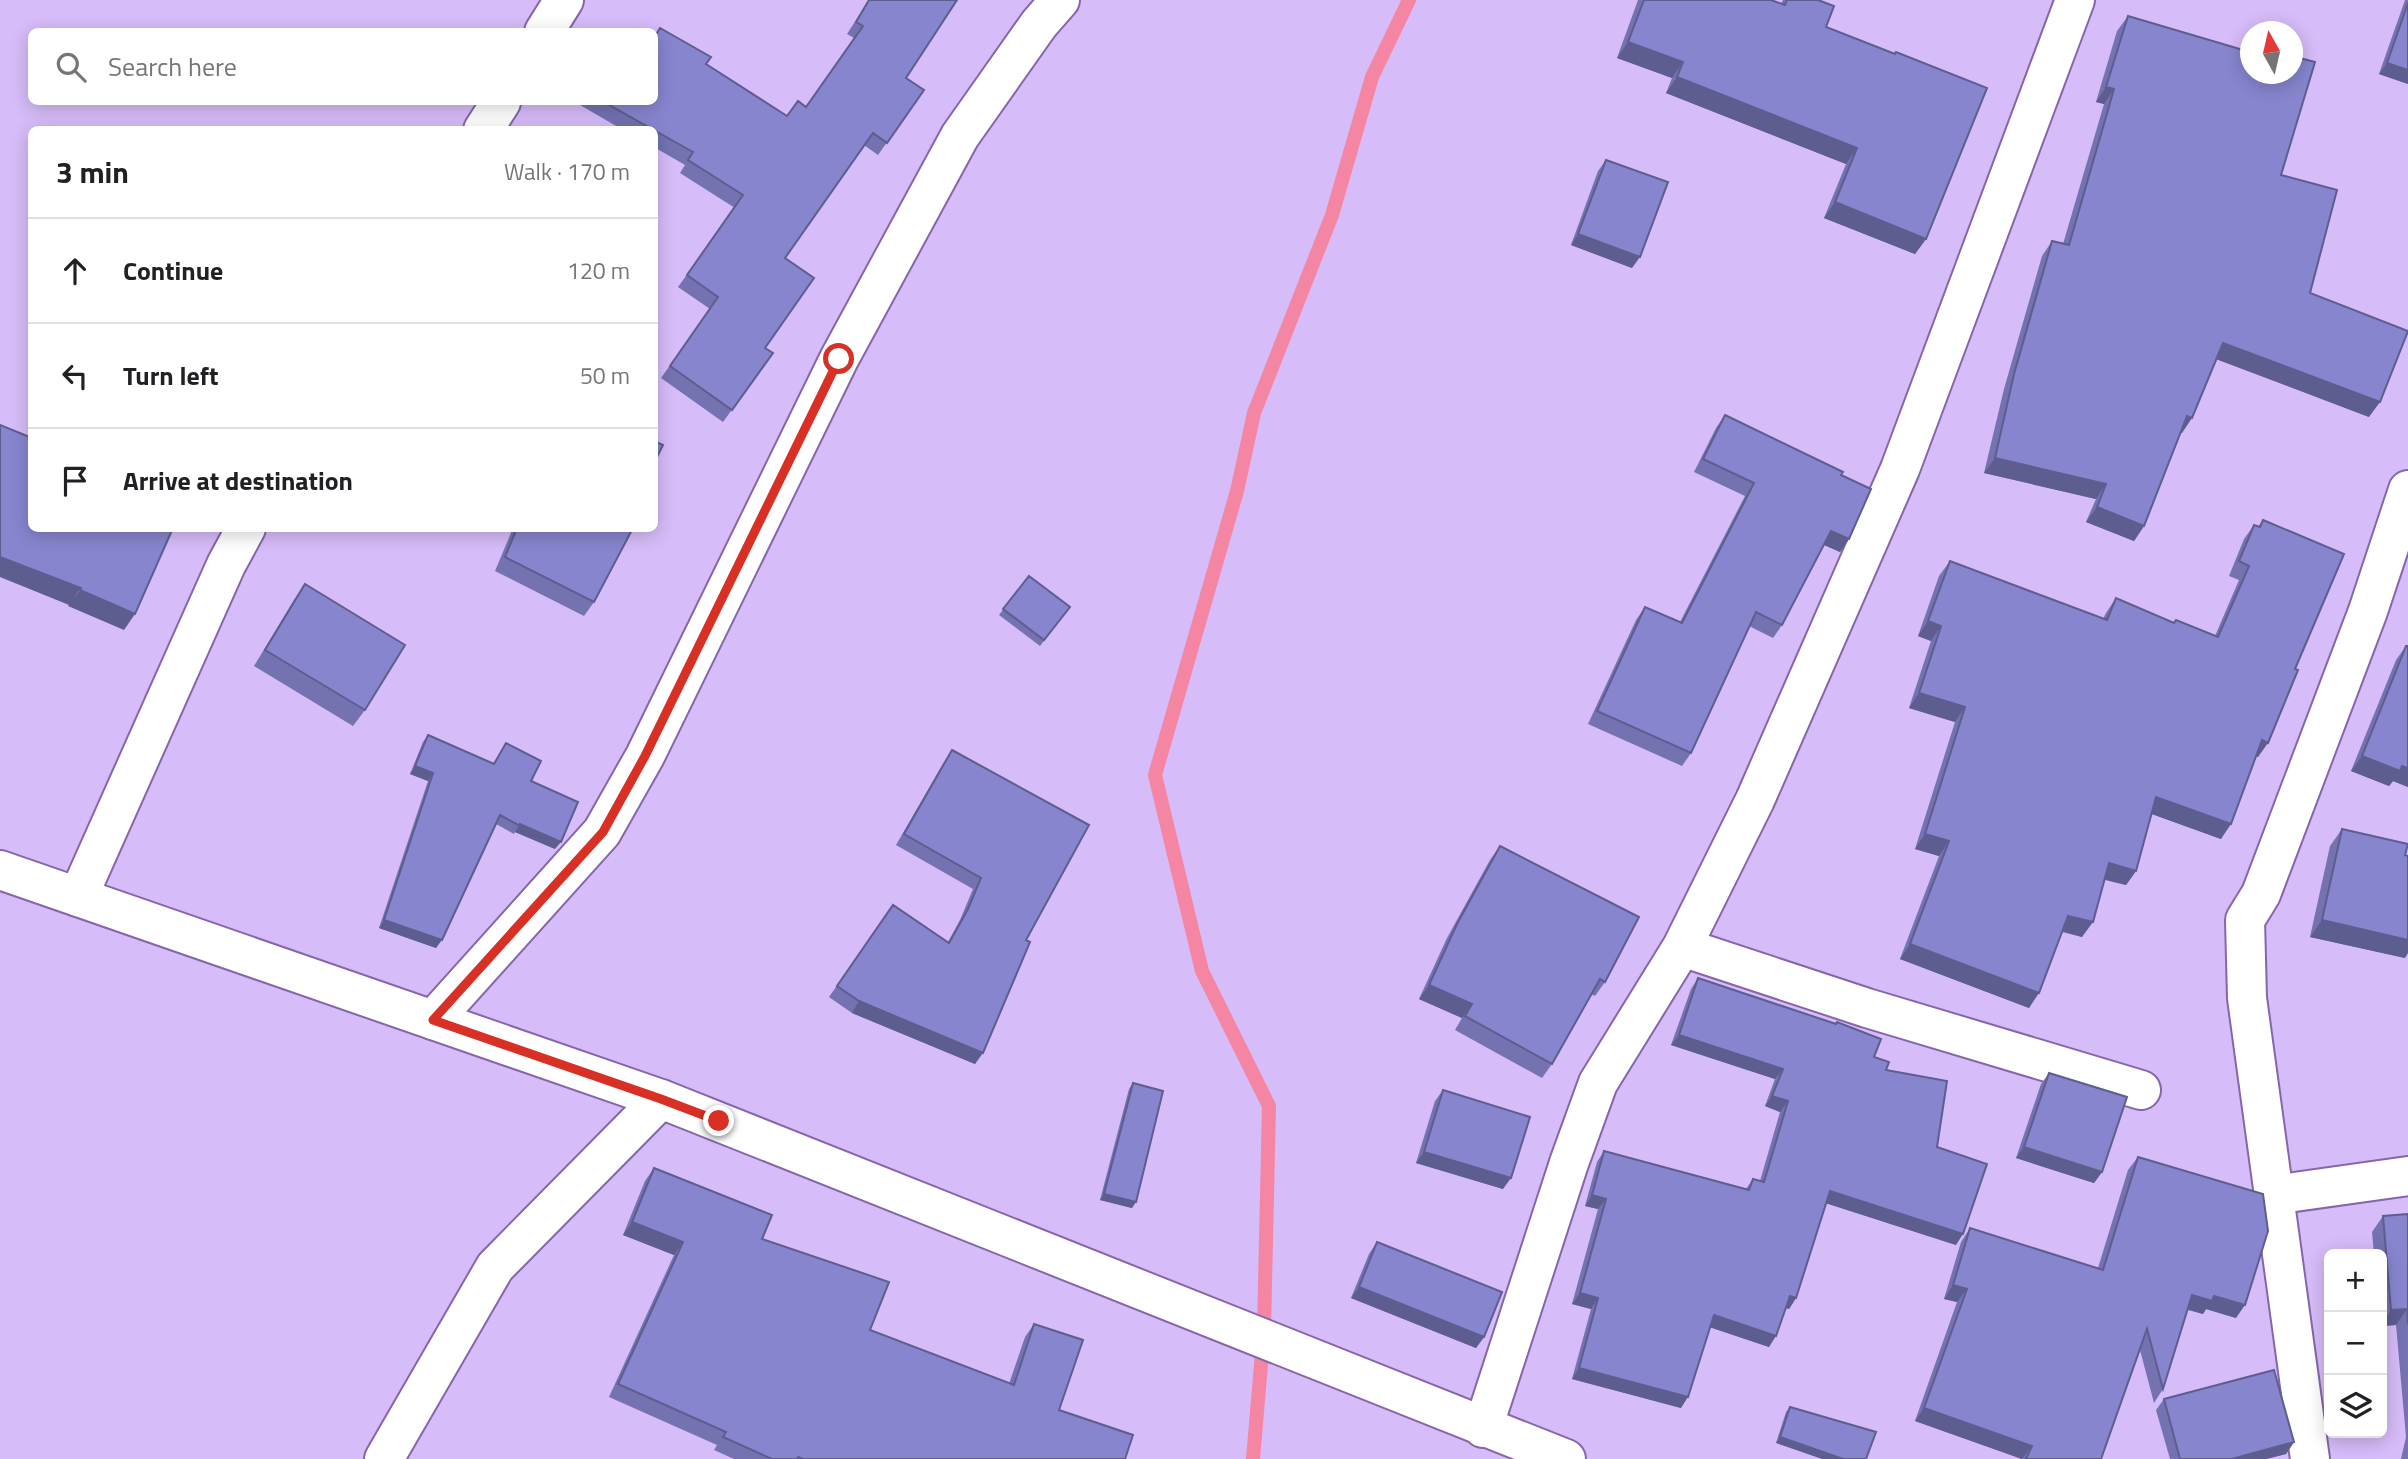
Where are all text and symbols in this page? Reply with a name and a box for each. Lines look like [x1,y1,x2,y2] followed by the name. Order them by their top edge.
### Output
[2240,21,2303,84] north arrow
[28,28,658,105] search box
[108,47,237,86] text: Search here
[52,48,90,86] icon: search
[56,149,129,195] text: 3 min
[504,154,630,189] text: Walk · 170 m
[123,251,223,290] text: Continue
[56,252,94,290] icon: ahead
[567,253,630,288] text: 120 m
[823,343,854,374] route start
[123,356,218,395] text: Turn left
[56,357,94,395] icon: left
[580,358,630,393] text: 50 m
[123,461,353,500] text: Arrive at destination
[56,462,94,500] icon: arrive
[703,1105,734,1136] route end
[2324,1249,2387,1438] map controls
[2324,1249,2387,1312] button: +
[2324,1312,2387,1375] button: −
[2324,1375,2387,1438] button: layers

